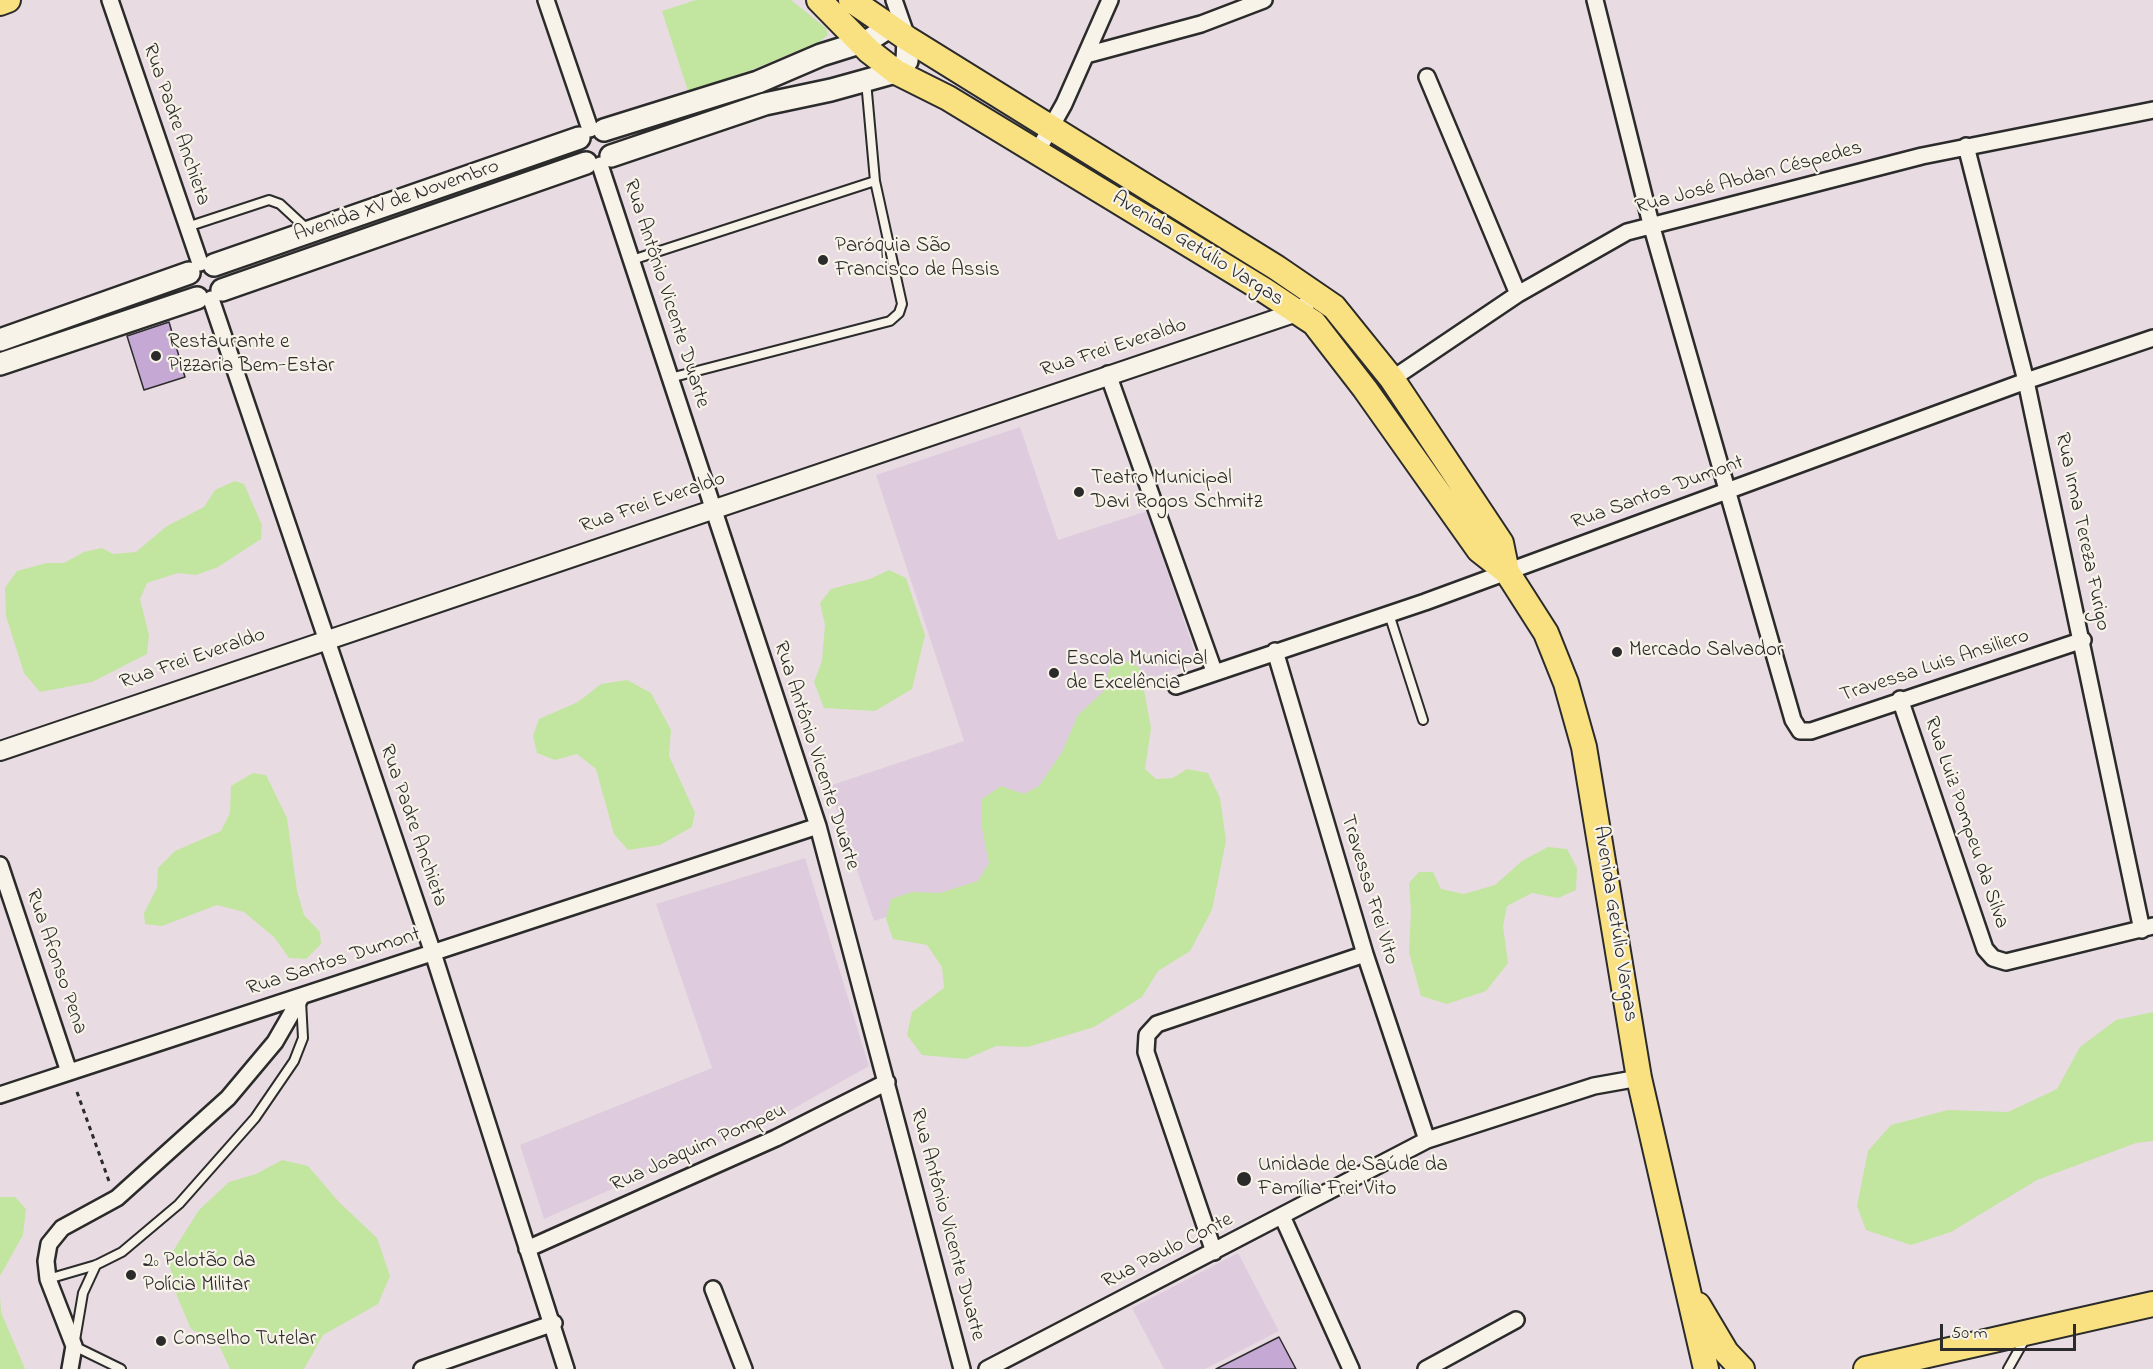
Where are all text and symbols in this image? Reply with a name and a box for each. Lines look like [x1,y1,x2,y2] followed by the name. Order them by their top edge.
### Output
[135,41,215,209] street label: Rua Padre Anchieta
[1633,137,1865,221] street label: Rua José Abdan Céspedes
[291,155,503,249] street label: Avenida XV de Novembro
[616,177,714,411] street label: Rua Antônio Vicente Duarte
[1106,187,1288,313] street label: Avenida Getúlio Vargas
[835,235,1000,285] place label: Paróquia São Francisco de Assis
[816,253,830,267] marker: Paróquia São Francisco de Assis
[1038,314,1190,384] street label: Rua Frei Everaldo
[168,331,335,381] place label: Restaurante e Pizzaria Bem-Estar
[149,349,163,363] marker: Restaurante e Pizzaria Bem-Estar
[2048,431,2114,633] street label: Rua Irma Tereza Furigo
[1569,451,1747,537] street label: Rua Santos Dumont
[577,467,729,541] street label: Rua Frei Everaldo
[1091,467,1262,517] place label: Teatro Municipal Davi Rogos Schmitz
[1072,485,1086,499] marker: Teatro Municipal Davi Rogos Schmitz
[117,623,269,697] street label: Rua Frei Everaldo
[1837,625,2033,709] street label: Travessa Luis Ansiliero
[766,639,864,873] street label: Rua Antônio Vicente Duarte
[1629,639,1783,665] place label: Mercado Salvador
[1610,645,1624,659] marker: Mercado Salvador
[1066,648,1207,698] place label: Escola Municipal de Excelência
[1047,666,1061,680] marker: Escola Municipal de Excelência
[1917,714,2013,932] street label: Rua Luiz Pompeu da Silva
[372,742,452,910] street label: Rua Padre Anchieta
[1333,812,1403,968] street label: Travessa Frei Vito
[1586,824,1642,1024] street label: Avenida Getúlio Vargas
[18,886,92,1038] street label: Rua Afonso Pena
[244,923,424,1003] street label: Rua Santos Dumont
[607,1099,791,1199] street label: Rua Joaquim Pompeu
[903,1106,989,1344] street label: Rua Antônio Vicente Duarte
[1258,1154,1448,1204] place label: Unidade de Saúde da Família Frei Vito
[1235,1170,1253,1188] marker: Unidade de Saúde da Família Frei Vito
[1098,1208,1238,1296] street label: Rua Paulo Conte
[143,1250,256,1300] place label: 2º Pelotão da Polícia Militar
[124,1268,138,1282] marker: 2º Pelotão da Polícia Militar
[1943,1312,2080,1350] scale bar
[1951,1321,1988,1347] text: 50 m
[173,1328,316,1354] place label: Conselho Tutelar
[154,1334,168,1348] marker: Conselho Tutelar

